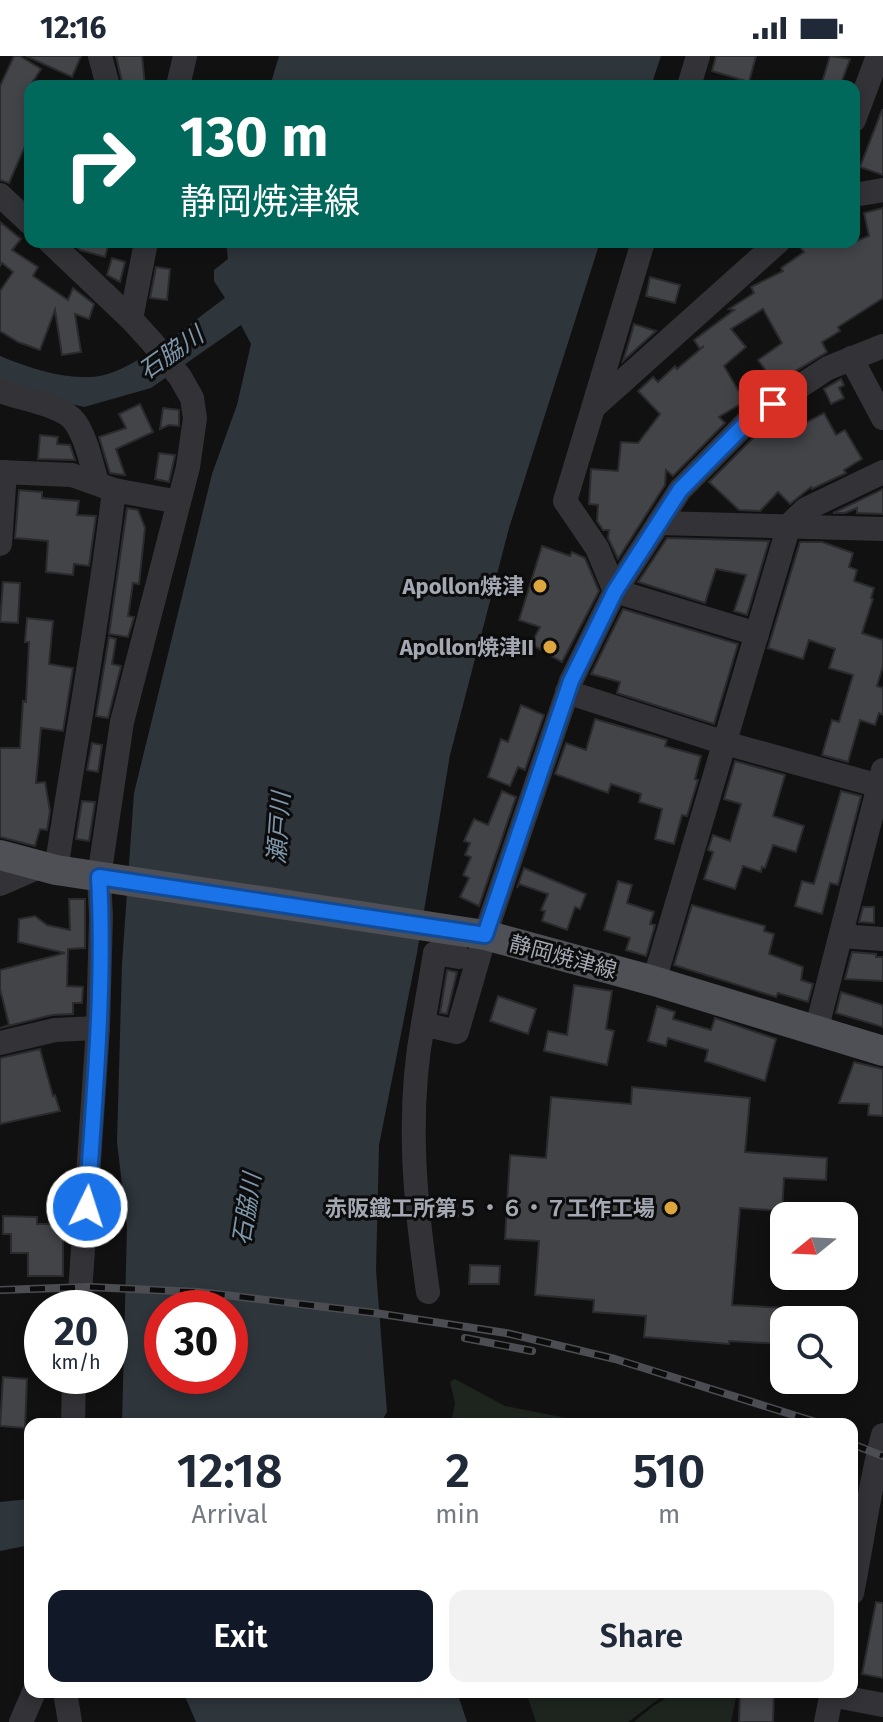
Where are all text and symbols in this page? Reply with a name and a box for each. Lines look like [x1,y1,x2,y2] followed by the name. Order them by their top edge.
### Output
[40,10,106,46] text: 12:16
[180,104,328,171] text: 130 m
[48,112,152,216] icon: right
[180,180,360,224] text: 静岡焼津線
[133,319,211,385] water label: 石脇川
[739,370,807,438] pin
[751,382,795,426] icon: arrive
[402,573,524,600] place label: Apollon焼津
[531,577,549,595] marker: Apollon焼津
[399,634,534,661] place label: Apollon焼津II
[541,638,559,656] marker: Apollon焼津II
[263,788,296,865] water label: 瀬戸川
[506,930,620,984] street label: 静岡焼津線
[45,1165,129,1249] position arrow
[228,1168,267,1247] water label: 石脇川
[325,1195,655,1222] place label: 赤阪鐵工所第５・６・７工作工場
[662,1199,680,1217] marker: 赤阪鐵工所第５・６・７工作工場
[770,1202,858,1290] north arrow
[770,1202,858,1394] map controls
[144,1290,248,1394] speed limit sign: 30
[770,1306,858,1394] button: search
[54,1308,98,1356] text: 20
[51,1350,101,1374] text: km/h
[177,1442,283,1500] text: 12:18
[445,1442,470,1500] text: 2
[633,1442,705,1500] text: 510
[192,1499,268,1530] text: Arrival
[435,1499,480,1530] text: min
[658,1499,680,1530] text: m
[48,1590,433,1682] button: Exit
[449,1590,834,1682] button: Share

